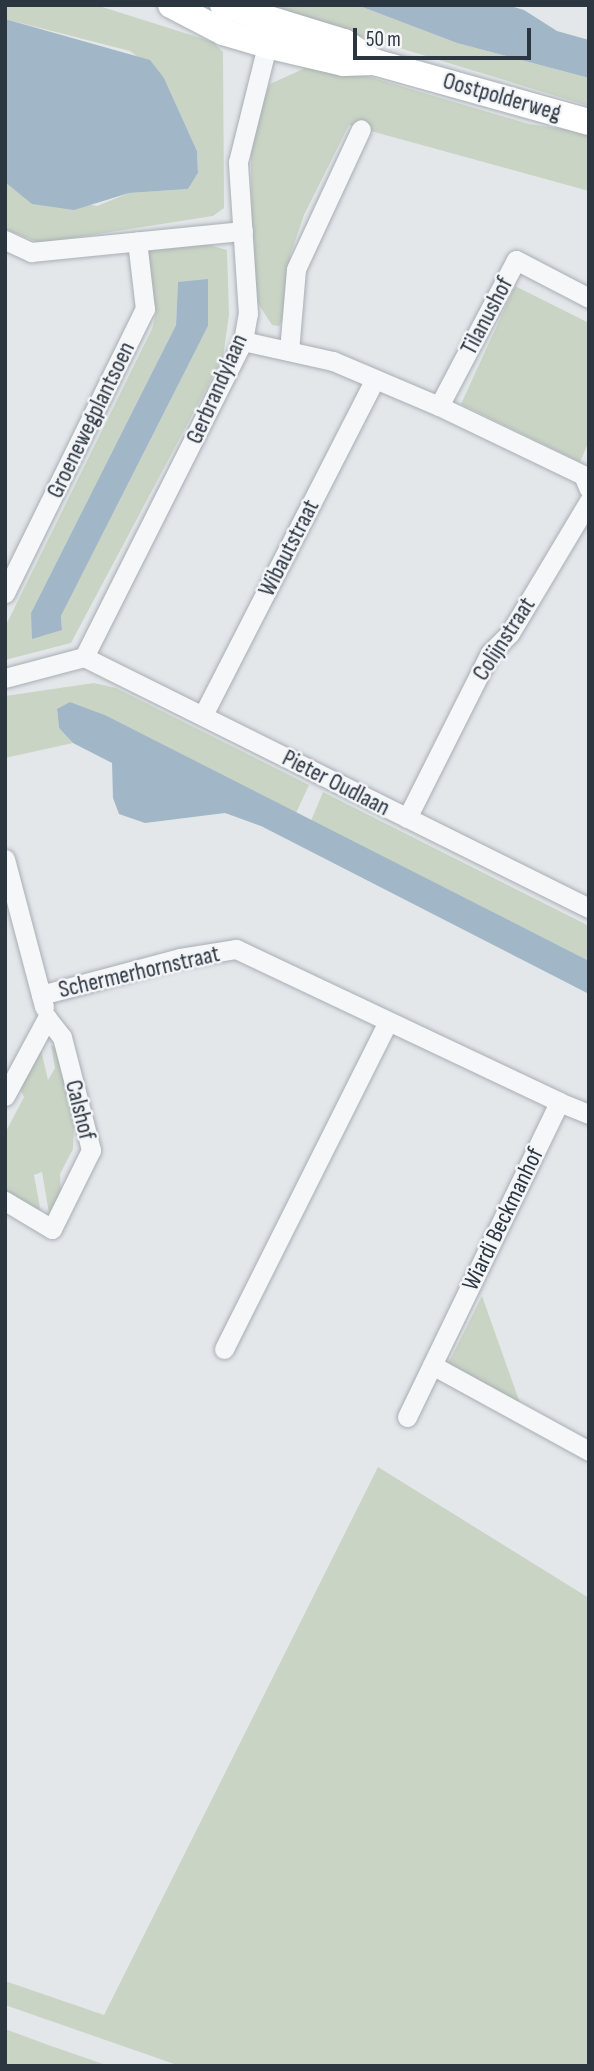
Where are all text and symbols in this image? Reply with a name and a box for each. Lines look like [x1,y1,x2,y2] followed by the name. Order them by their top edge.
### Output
[356,14,534,58] scale bar
[366,27,401,52] text: 50 m
[440,66,564,128] street label: Oostpolderweg
[455,272,519,360] street label: Tilanushof
[180,330,254,448] street label: Gerbrandylaan
[41,337,141,503] street label: Groenewegplantsoen
[252,495,326,601] street label: Wibautstraat
[466,592,542,686] street label: Colijnstraat
[277,744,395,822] street label: Pieter Oudlaan
[56,939,222,1005] street label: Schermerhornstraat
[59,1077,101,1143] street label: Calshof
[456,1143,550,1295] street label: Wiardi Beckmanhof

